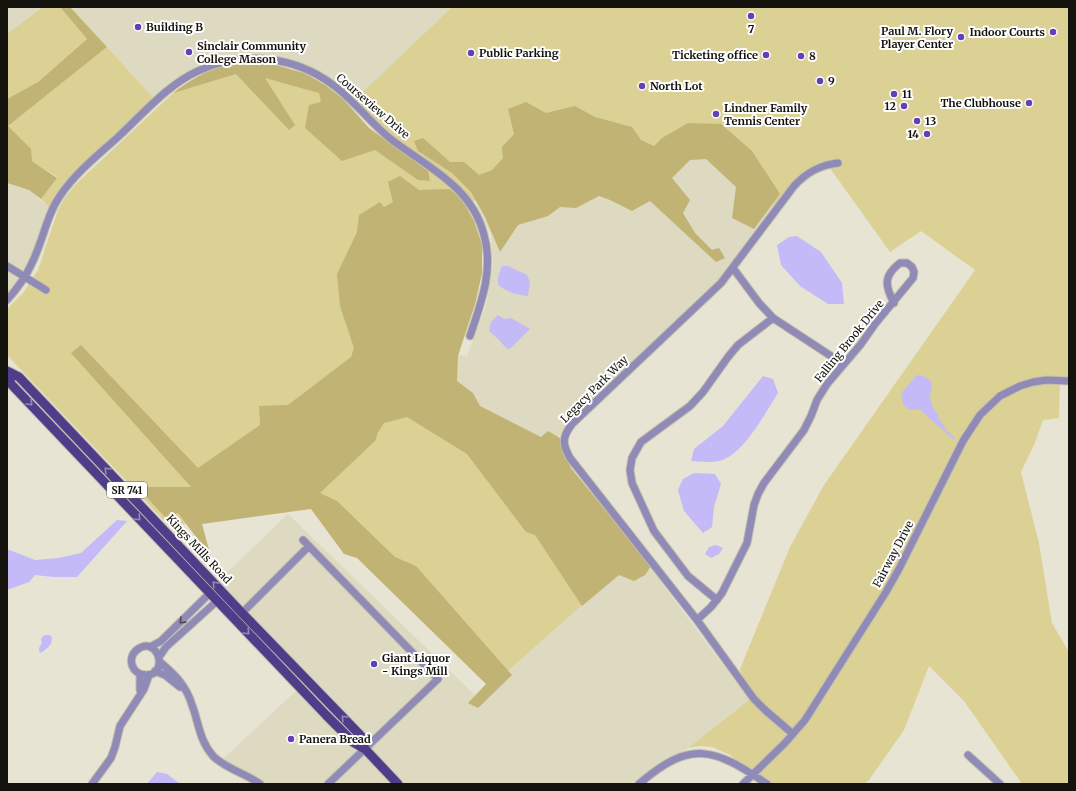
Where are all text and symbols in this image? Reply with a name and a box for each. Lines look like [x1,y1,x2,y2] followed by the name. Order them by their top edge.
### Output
[746,11,756,21] marker: 7
[146,20,203,34] place label: Building B
[133,22,143,32] marker: Building B
[748,22,755,36] place label: 7
[881,24,953,51] place label: Paul M. Flory Player Center
[970,25,1045,39] place label: Indoor Courts
[1048,27,1058,37] marker: Indoor Courts
[956,32,966,42] marker: Paul M. Flory Player Center
[197,39,307,66] place label: Sinclair Community College Mason
[479,46,559,60] place label: Public Parking
[184,47,194,57] marker: Sinclair Community College Mason
[466,48,476,58] marker: Public Parking
[672,48,758,62] place label: Ticketing office
[809,49,816,63] place label: 8
[761,50,771,60] marker: Ticketing office
[796,51,806,61] marker: 8
[334,70,413,142] street label: Courseview Drive
[828,74,835,88] place label: 9
[815,76,825,86] marker: 9
[650,79,703,93] place label: North Lot
[637,81,647,91] marker: North Lot
[902,87,912,101] place label: 11
[889,89,899,99] marker: 11
[940,96,1021,110] place label: The Clubhouse
[1024,98,1034,108] marker: The Clubhouse
[885,99,897,113] place label: 12
[724,101,808,128] place label: Lindner Family Tennis Center
[899,101,909,111] marker: 12
[711,109,721,119] marker: Lindner Family Tennis Center
[925,114,936,128] place label: 13
[912,116,922,126] marker: 13
[907,127,919,141] place label: 14
[922,129,932,139] marker: 14
[811,297,887,385] street label: Falling Brook Drive
[557,352,631,426] street label: Legacy Park Way
[25,398,33,406] one-way arrow
[104,467,112,475] one-way arrow
[107,482,147,498] road number: SR 741
[163,512,235,587] street label: Kings Mills Road
[134,513,141,521] one-way arrow
[870,518,917,590] street label: Fairway Drive
[213,582,220,589] one-way arrow
[179,616,187,623] one-way arrow
[242,627,249,635] one-way arrow
[382,651,450,678] place label: Giant Liquor - Kings Mill
[369,659,379,669] marker: Giant Liquor - Kings Mill
[341,715,349,723] one-way arrow
[299,732,371,746] place label: Panera Bread
[286,734,296,744] marker: Panera Bread

